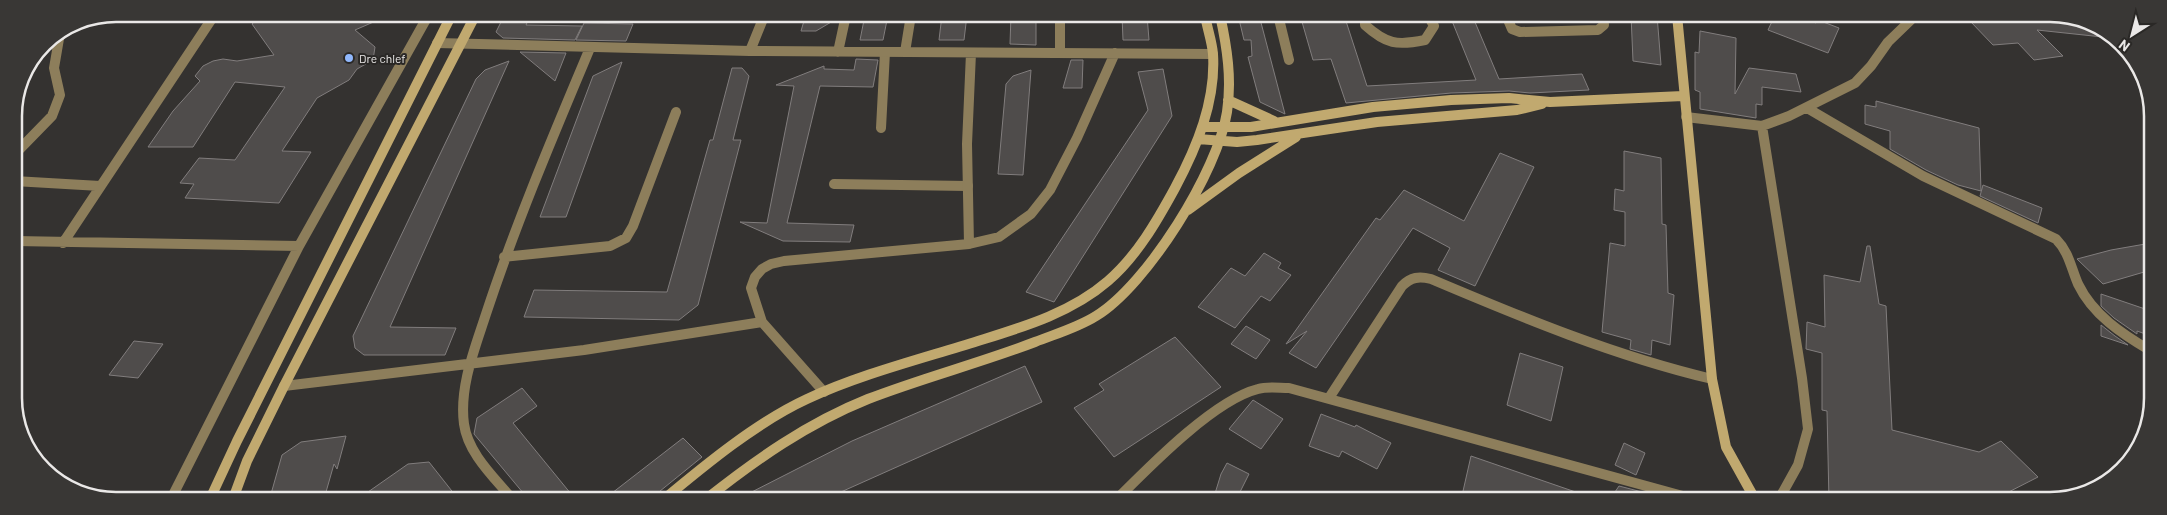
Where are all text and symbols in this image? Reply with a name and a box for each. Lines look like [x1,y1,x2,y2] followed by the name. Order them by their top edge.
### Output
[2107,10,2157,60] north arrow
[2115,36,2133,56] text: N
[359,51,406,65] place label: Dre chlef
[343,52,355,64] marker: Dre chlef

